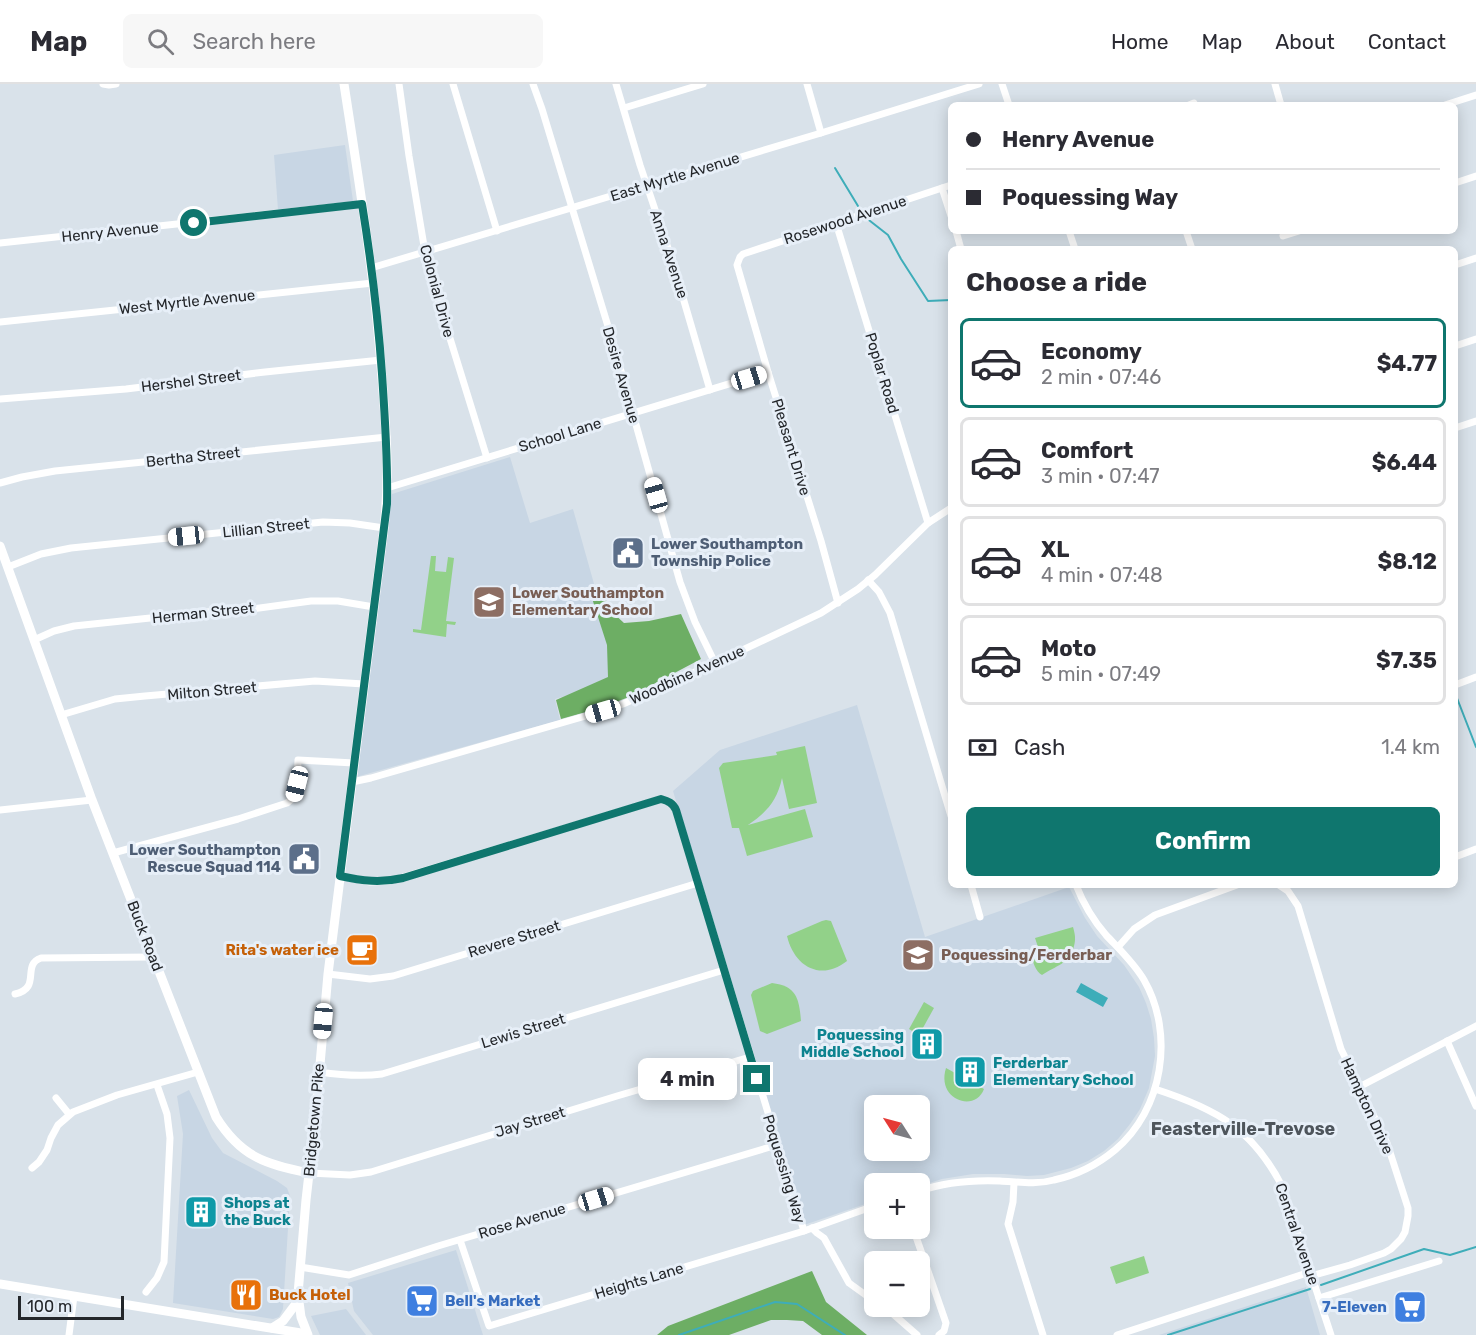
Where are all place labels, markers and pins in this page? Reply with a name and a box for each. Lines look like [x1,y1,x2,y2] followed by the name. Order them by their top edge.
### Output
[610,535,646,571] public building icon: Lower Southampton Township Police
[651,535,803,570] place label: Lower Southampton Township Police
[471,584,507,620] school or university icon: Lower Southampton Elementary School
[512,584,664,619] place label: Lower Southampton Elementary School
[129,841,281,876] place label: Lower Southampton Rescue Squad 114
[286,841,322,877] public building icon: Lower Southampton Rescue Squad 114
[344,932,380,968] cafe icon: Rita's water ice
[900,937,936,973] school or university icon: Poquessing/Ferderbar
[226,941,339,959] place label: Rita's water ice
[941,946,1112,964] place label: Poquessing/Ferderbar
[801,1026,904,1061] place label: Poquessing Middle School
[909,1026,945,1062] building icon: Poquessing Middle School
[952,1054,988,1090] building icon: Ferderbar Elementary School
[993,1054,1134,1089] place label: Ferderbar Elementary School
[183,1194,219,1230] building icon: Shops at the Buck
[224,1194,291,1229] place label: Shops at the Buck
[228,1277,264,1313] restaurant icon: Buck Hotel
[404,1283,440,1319] supermarket icon: Bell's Market
[269,1286,350,1304] place label: Buck Hotel
[1392,1289,1428,1325] supermarket icon: 7-Eleven
[445,1292,540,1310] place label: Bell's Market
[1322,1298,1387,1316] place label: 7-Eleven

